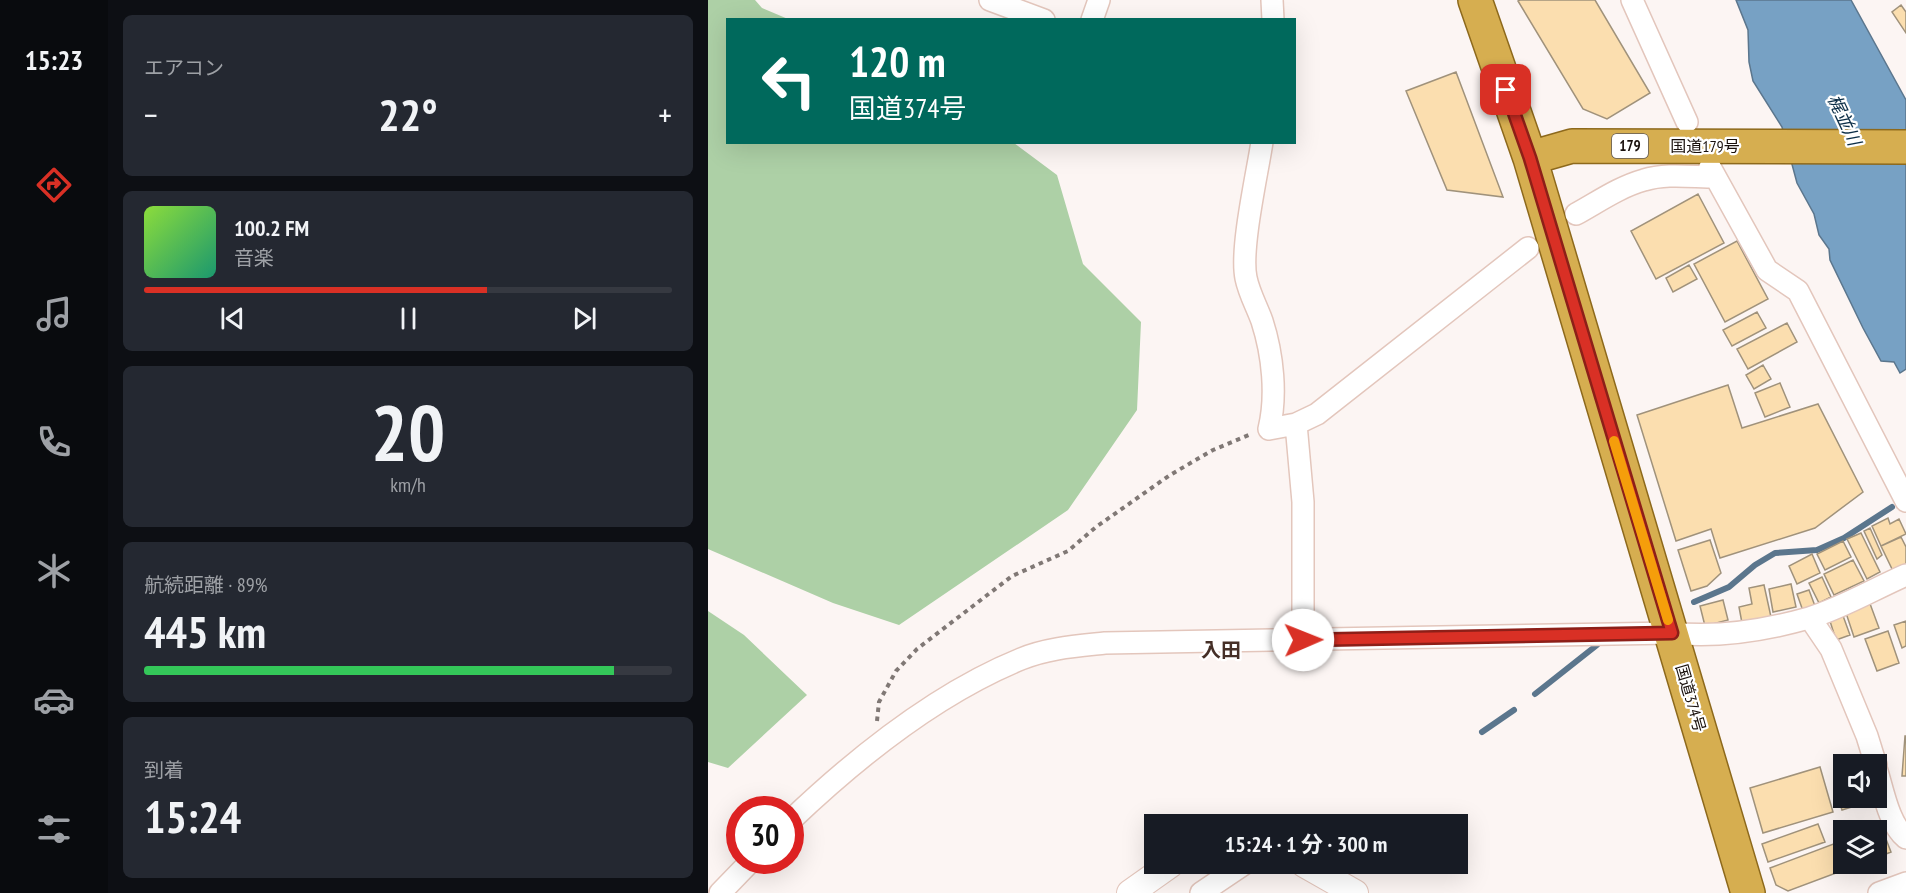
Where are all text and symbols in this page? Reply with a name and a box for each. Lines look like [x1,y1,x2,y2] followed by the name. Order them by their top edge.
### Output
[849,34,946,89] text: 120 m
[750,42,828,120] icon: left
[25,43,83,77] text: 15:23
[144,55,224,81] text: エアコン
[1480,64,1531,115] pin
[1489,73,1522,106] icon: arrive
[378,85,438,143] text: 22°
[1823,90,1867,151] water label: 梶並川
[849,91,966,125] text: 国道374号
[144,93,158,136] text: −
[658,93,672,136] text: +
[1612,134,1648,158] road number: 179
[1670,136,1740,156] street label: 国道179号
[33,164,75,206] icon: directions
[234,214,309,242] text: 100.2 FM
[234,245,274,271] text: 音楽
[33,293,75,335] icon: music
[216,302,249,335] icon: previous
[392,302,425,335] icon: pause
[568,302,601,335] icon: next
[371,382,445,483] text: 20
[33,421,75,463] icon: phone
[390,472,426,498] text: km/h
[33,550,75,592] icon: climate
[144,572,267,598] text: 航続距離 · 89%
[144,602,266,660] text: 445 km
[1271,608,1335,672] position arrow
[1201,637,1241,663] district label: 入田
[1672,662,1710,734] street label: 国道374号
[33,679,75,721] icon: car
[1833,754,1887,874] map controls
[1833,754,1887,808] button: sound
[144,757,184,783] text: 到着
[144,787,241,845] text: 15:24
[726,796,804,874] speed limit sign: 30
[33,808,75,850] icon: filters
[1833,820,1887,874] button: layers
[1225,830,1387,858] text: 15:24 · 1 分 · 300 m

